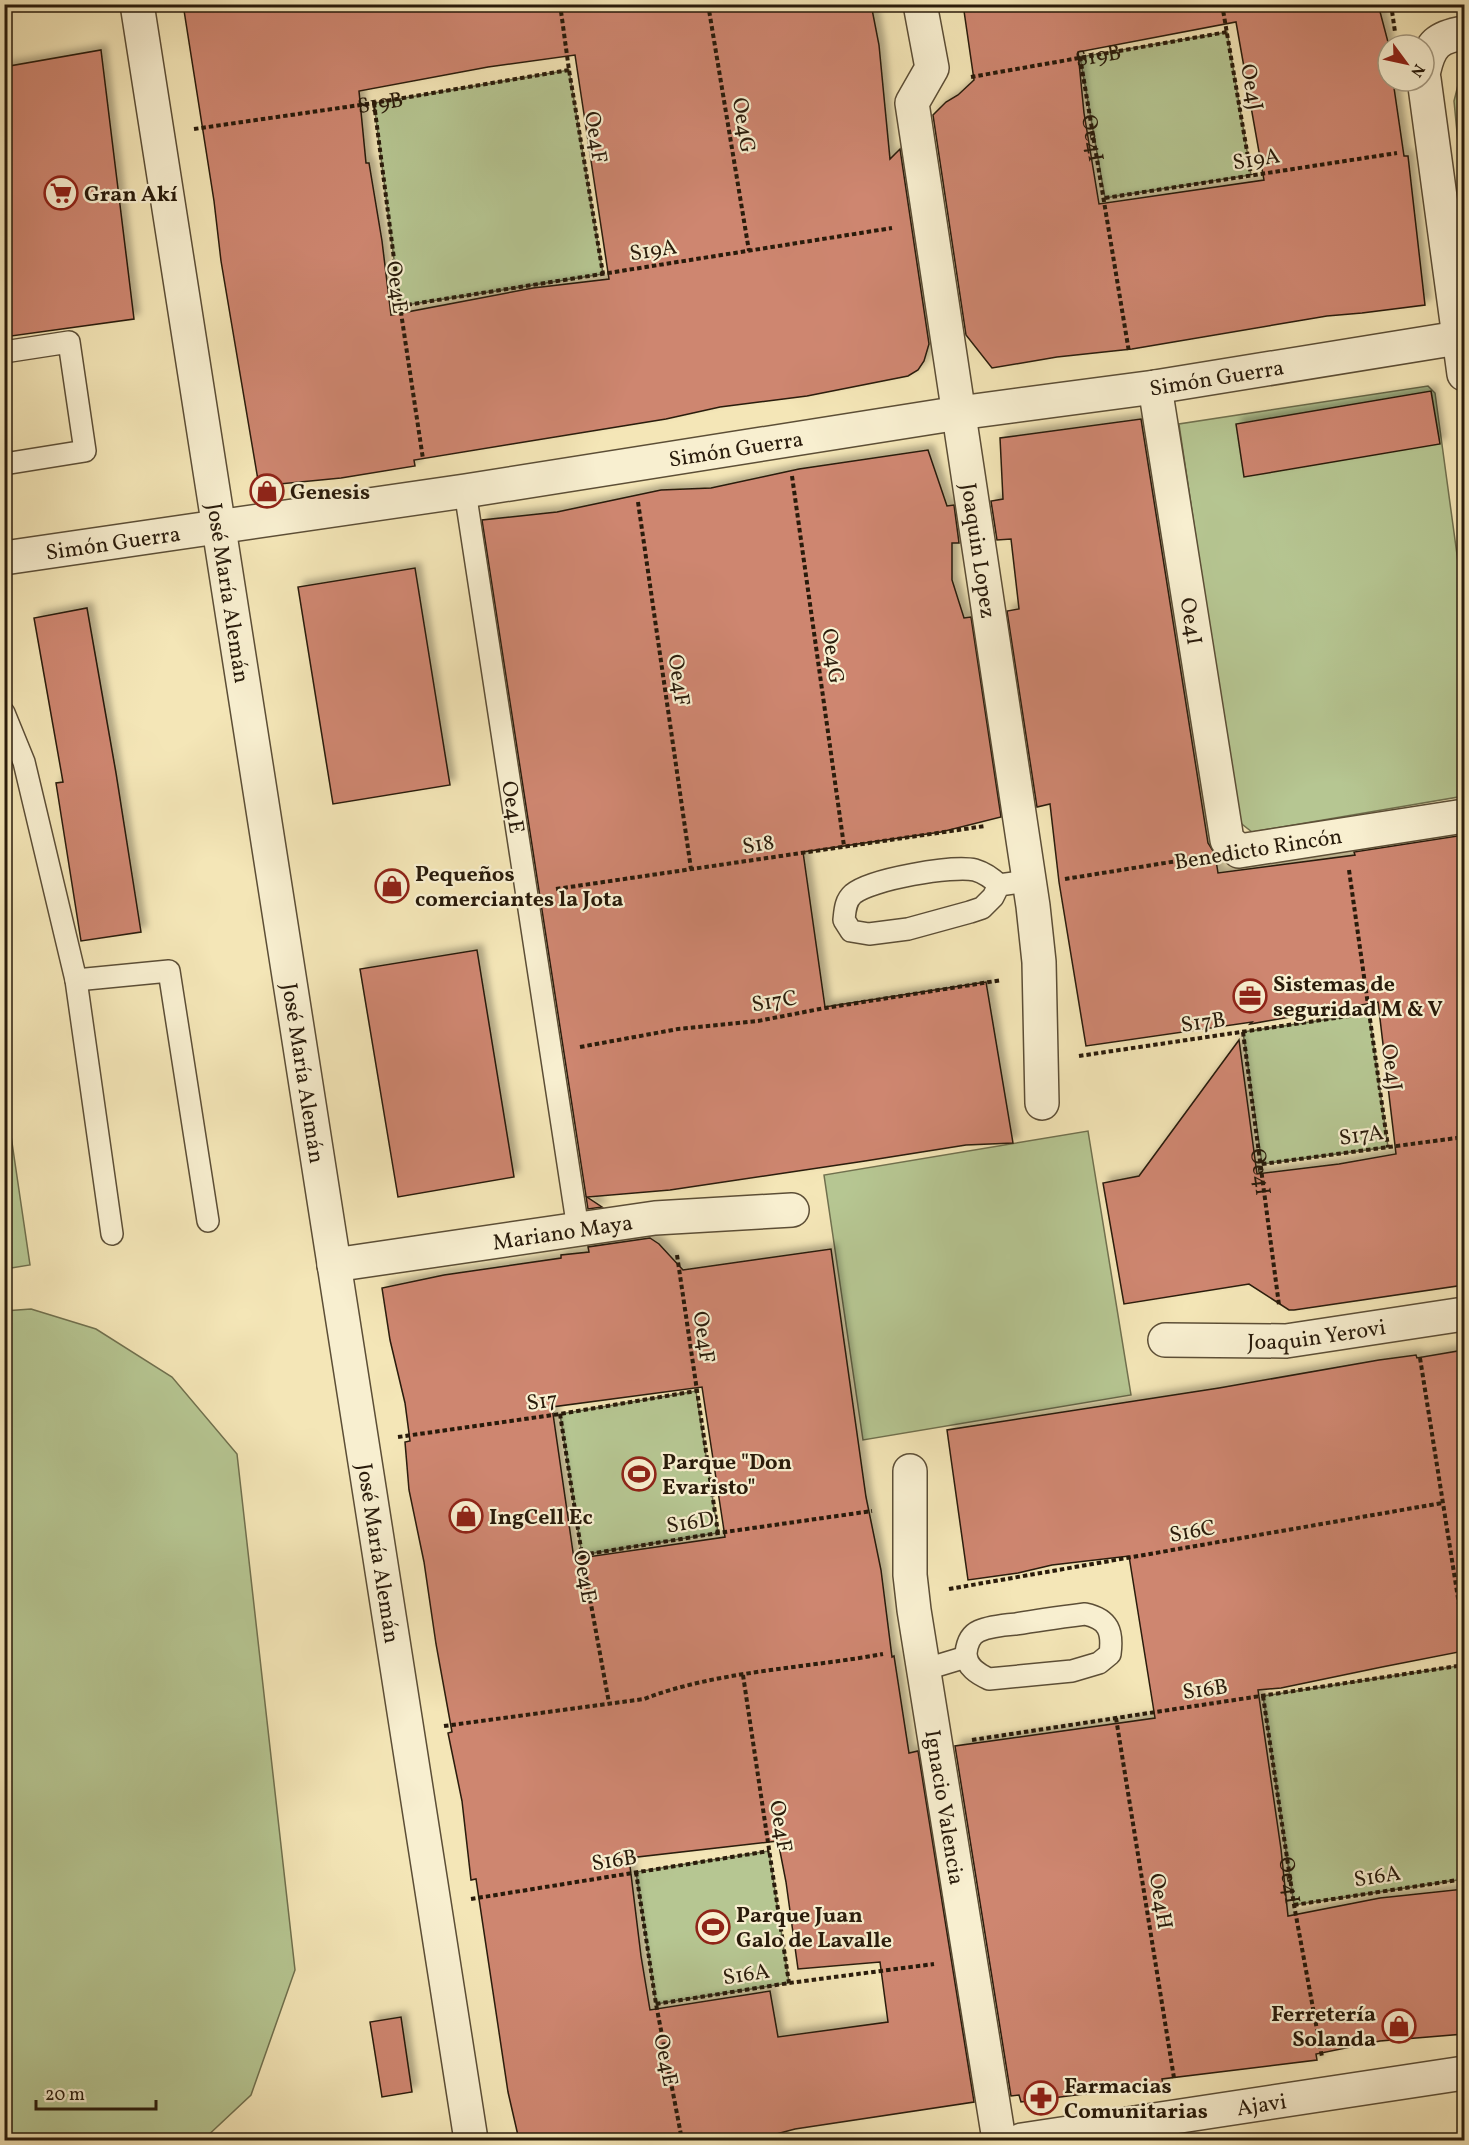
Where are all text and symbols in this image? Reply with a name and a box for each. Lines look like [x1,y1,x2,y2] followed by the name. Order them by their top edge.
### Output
[1376,33,1436,93] north arrow
[1073,38,1124,76] street label: S19B
[1404,59,1429,81] text: N
[1231,62,1270,113] street label: Oe4J
[356,85,406,123] street label: S19B
[723,95,762,155] street label: Oe4G
[575,109,614,165] street label: Oe4F
[1072,112,1110,164] street label: Oe4I
[1230,141,1282,180] street label: S19A
[43,175,79,211] supermarket icon: Gran Akí
[84,180,178,211] place label: Gran Akí
[627,232,679,271] street label: S19A
[376,259,415,316] street label: Oe4E
[1147,353,1286,406] street label: Simón Guerra
[667,425,806,477] street label: Simón Guerra
[249,473,285,509] shop icon: Genesis
[290,478,370,509] place label: Genesis
[951,481,1002,621] street label: Joaquin Lopez
[197,501,256,686] street label: José María Alemán
[44,520,183,570] street label: Simón Guerra
[1171,596,1209,647] street label: Oe4I
[812,627,851,686] street label: Oe4G
[659,652,696,708] street label: Oe4F
[492,779,531,836] street label: Oe4E
[1172,822,1345,879] street label: Benedicto Rincón
[740,828,777,863] street label: S18
[415,860,623,916] place label: Pequeños comerciantes la Jota
[374,868,410,904] shop icon: Pequeños comerciantes la Jota
[1273,970,1443,1026] place label: Sistemas de seguridad M & V
[1232,978,1268,1014] office icon: Sistemas de seguridad M & V
[272,981,331,1166] street label: José María Alemán
[749,984,799,1021] street label: S17C
[1179,1005,1228,1042] street label: S17B
[1372,1042,1409,1093] street label: Oe4J
[1337,1118,1386,1155] street label: S17A
[1240,1147,1277,1198] street label: Oe4I
[491,1208,635,1260] street label: Mariano Maya
[684,1309,721,1365] street label: Oe4F
[1247,1313,1388,1359] street label: Joaquin Yerovi
[525,1385,560,1420] street label: S17
[662,1448,792,1504] place label: Parque "Don Evaristo"
[621,1456,657,1492] sports icon: Parque "Don Evaristo"
[347,1461,406,1646] street label: José María Alemán
[448,1498,484,1534] shop icon: IngCell Ec
[489,1503,593,1534] place label: IngCell Ec
[664,1504,716,1543] street label: S16D
[1167,1513,1218,1552] street label: S16C
[564,1548,603,1605] street label: Oe4E
[1181,1672,1230,1709] street label: S16B
[915,1728,971,1888] street label: Ignacio Valencia
[760,1798,799,1854] street label: Oe4F
[589,1843,639,1880] street label: S16B
[1269,1855,1307,1906] street label: Oe4I
[1352,1858,1403,1896] street label: S16A
[1140,1871,1179,1932] street label: Oe4H
[736,1901,892,1957] place label: Parque Juan Galo de Lavalle
[695,1909,731,1945] sports icon: Parque Juan Galo de Lavalle
[721,1956,772,1994] street label: S16A
[1271,2000,1376,2056] place label: Ferretería Solanda
[1381,2008,1417,2044] shop icon: Ferretería Solanda
[644,2032,685,2089] street label: Oe4E
[1064,2072,1208,2128] place label: Farmacias Comunitarias
[36,2073,156,2111] scale bar
[1023,2080,1059,2116] pharmacy icon: Farmacias Comunitarias
[45,2083,85,2108] text: 20 m
[1235,2087,1289,2125] street label: Ajavi

